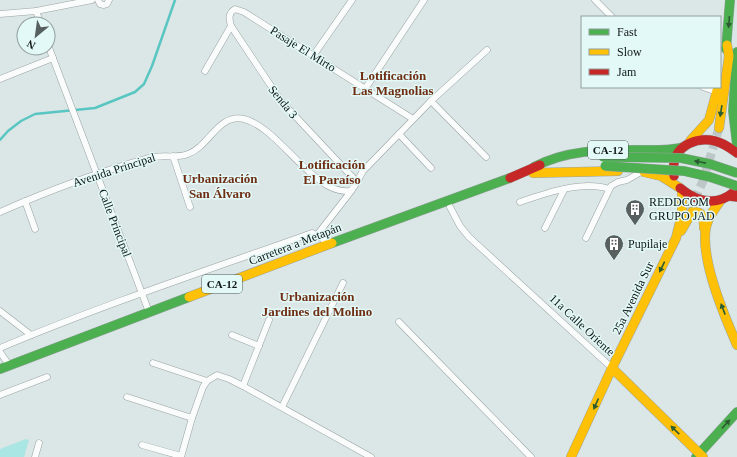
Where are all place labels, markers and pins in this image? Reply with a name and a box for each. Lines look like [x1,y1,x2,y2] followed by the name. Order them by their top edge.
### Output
[649,195,715,223] place label: REDDCOM GRUPO JAD
[624,198,646,226] building icon: REDDCOM GRUPO JAD
[603,233,625,261] building icon: Pupilaje
[628,237,667,251] place label: Pupilaje

